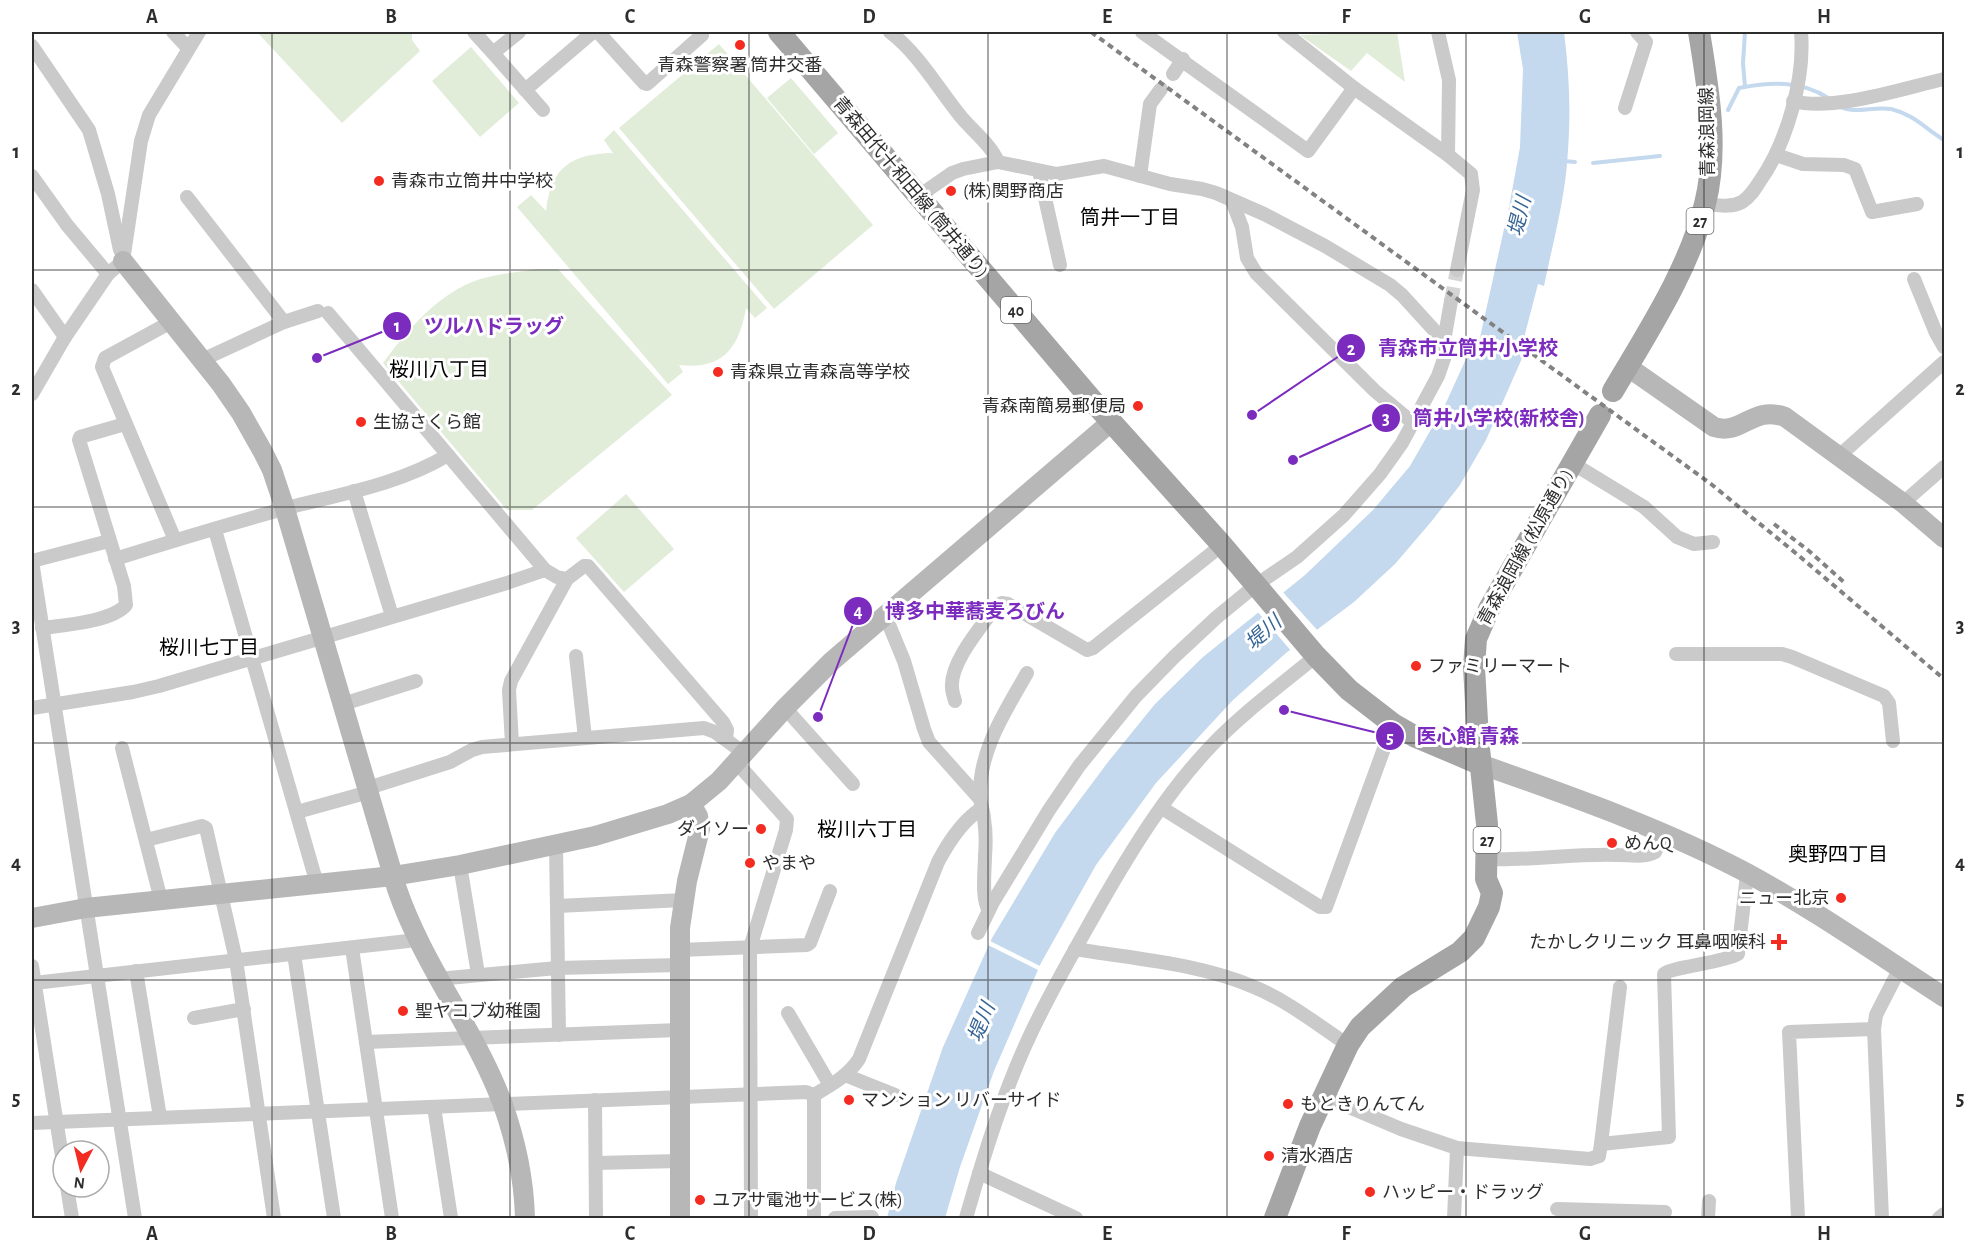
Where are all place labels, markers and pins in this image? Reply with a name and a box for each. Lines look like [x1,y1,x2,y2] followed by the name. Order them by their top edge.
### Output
[733,38,747,52] marker: 青森警察署 筒井交番
[658,55,822,75] place label: 青森警察署 筒井交番
[391,171,553,191] place label: 青森市立筒井中学校
[372,174,386,188] marker: 青森市立筒井中学校
[963,182,1064,201] place label: (株)関野商店
[944,184,958,198] marker: (株)関野商店
[382,307,576,345] callout: ツルハドラッグ
[1336,329,1570,367] callout: 青森市立筒井小学校
[730,362,910,382] place label: 青森県立青森高等学校
[711,365,725,379] marker: 青森県立青森高等学校
[982,396,1126,416] place label: 青森南簡易郵便局
[1131,399,1145,413] marker: 青森南簡易郵便局
[1371,399,1597,437] callout: 筒井小学校(新校舎)
[373,412,481,432] place label: 生協さくら館
[354,415,368,429] marker: 生協さくら館
[843,592,1077,630] callout: 博多中華蕎麦ろびん
[1428,658,1572,676] place label: ファミリーマート
[1409,659,1423,673] marker: ファミリーマート
[1375,717,1532,755] callout: 医心館 青森
[677,819,749,839] place label: ダイソー
[754,822,768,836] marker: ダイソー
[1624,834,1674,853] place label: めんQ
[1605,836,1619,850] marker: めんQ
[762,854,816,873] place label: やまや
[743,856,757,870] marker: やまや
[1739,888,1829,908] place label: ニュー北京
[1834,891,1848,905] marker: ニュー北京
[1529,932,1766,952] place label: たかしクリニック 耳鼻咽喉科
[1770,933,1788,951] marker: たかしクリニック 耳鼻咽喉科
[415,1001,541,1021] place label: 聖ヤコブ幼稚園
[396,1004,410,1018] marker: 聖ヤコブ幼稚園
[861,1091,1062,1110] place label: マンション リバーサイド
[842,1093,856,1107] marker: マンション リバーサイド
[1300,1095,1425,1114] place label: もときりんてん
[1281,1097,1295,1111] marker: もときりんてん
[1281,1147,1353,1166] place label: 清水酒店
[1262,1149,1276,1163] marker: 清水酒店
[1382,1182,1544,1202] place label: ハッピー・ドラッグ
[1363,1185,1377,1199] marker: ハッピー・ドラッグ
[712,1191,903,1210] place label: ユアサ電池サービス(株)
[693,1193,707,1207] marker: ユアサ電池サービス(株)

